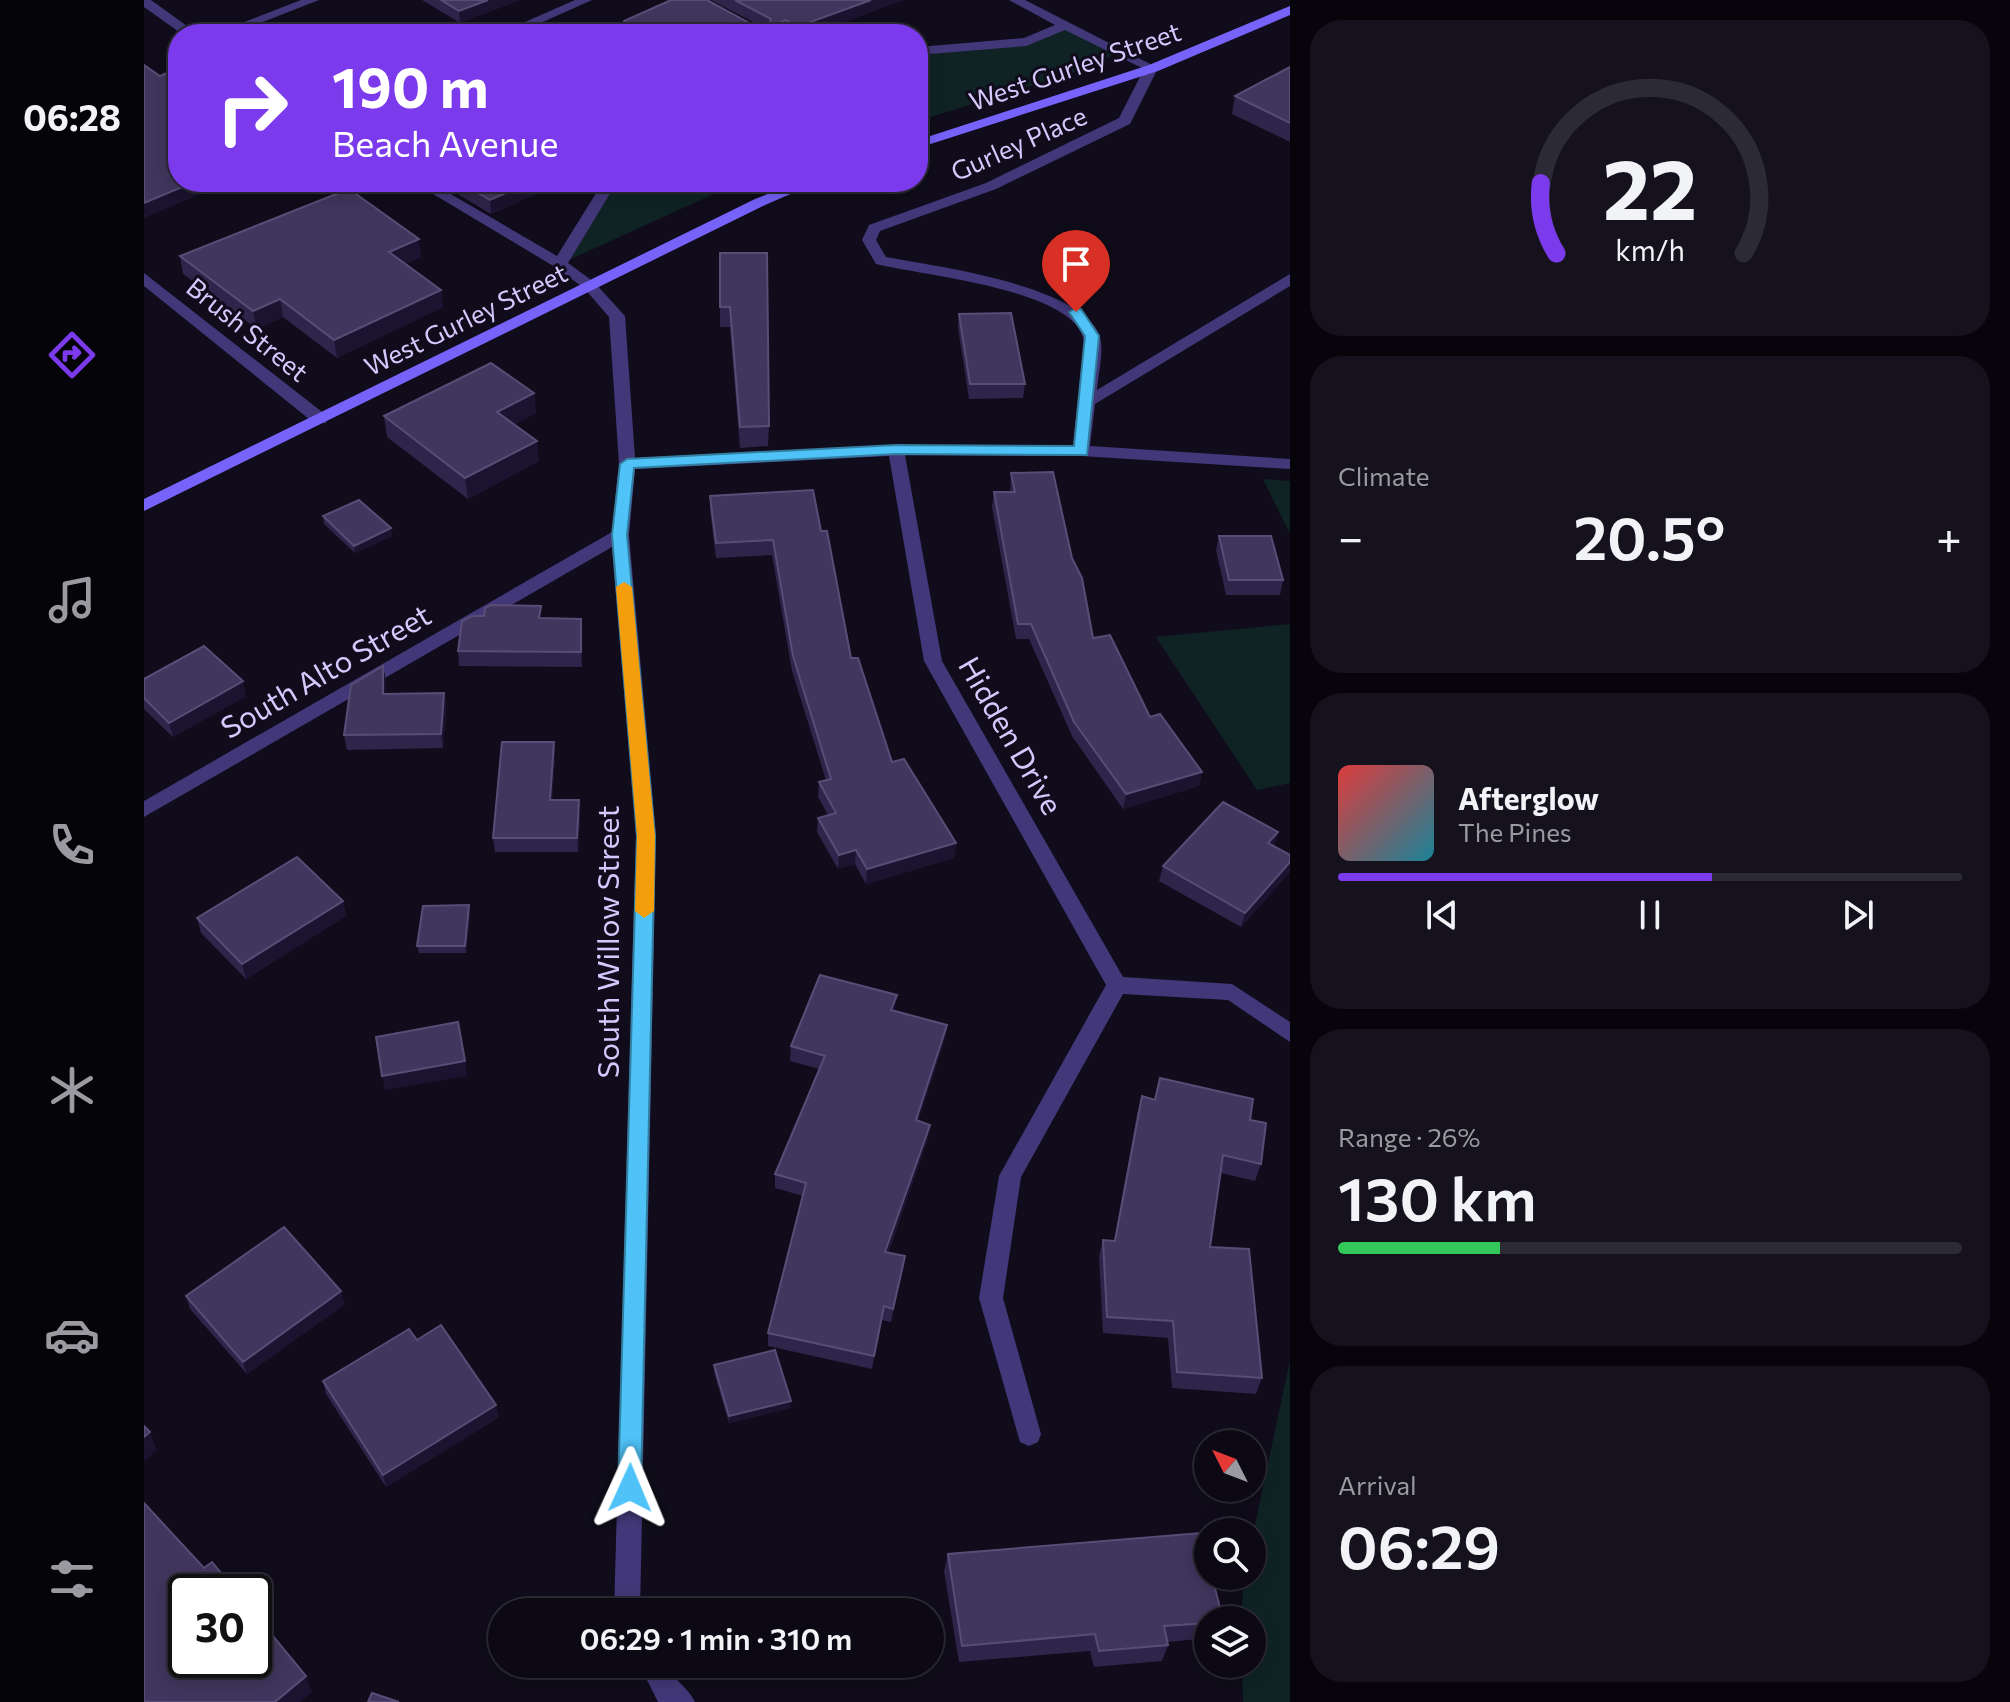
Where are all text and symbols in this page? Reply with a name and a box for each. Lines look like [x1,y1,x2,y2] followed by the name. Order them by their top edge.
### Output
[965,15,1184,116] street label: West Gurley Street
[332,51,489,120] text: 190 m
[200,56,304,160] icon: right
[23,94,121,138] text: 06:28
[946,99,1091,186] street label: Gurley Place
[332,120,558,164] text: Beach Avenue
[1603,135,1697,237] text: 22
[1042,230,1110,312] pin
[1615,232,1685,267] text: km/h
[1054,242,1098,286] icon: arrive
[359,256,572,381] street label: West Gurley Street
[181,271,315,387] street label: Brush Street
[44,327,100,383] icon: directions
[1338,460,1430,491] text: Climate
[1574,499,1726,572] text: 20.5°
[1338,509,1363,563] text: −
[1936,509,1962,563] text: +
[44,572,100,628] icon: music
[213,595,436,745] street label: South Alto Street
[952,649,1072,820] street label: Hidden Drive
[1458,779,1599,816] text: Afterglow
[588,805,625,1079] street label: South Willow Street
[1458,816,1572,847] text: The Pines
[44,817,100,873] icon: phone
[1420,893,1464,937] icon: previous
[1628,893,1672,937] icon: pause
[1836,893,1880,937] icon: next
[44,1062,100,1118] icon: climate
[1338,1121,1481,1152] text: Range · 26%
[1338,1160,1537,1233] text: 130 km
[44,1307,100,1363] icon: car
[1194,1430,1266,1502] north arrow
[1194,1430,1266,1678] map controls
[588,1446,672,1530] position arrow
[1338,1469,1417,1500] text: Arrival
[1338,1508,1500,1581] text: 06:29
[1194,1518,1266,1590] button: search
[44,1551,100,1607] icon: filters
[168,1574,272,1678] speed limit sign: 30
[1194,1606,1266,1678] button: layers
[580,1619,852,1656] text: 06:29 · 1 min · 310 m

